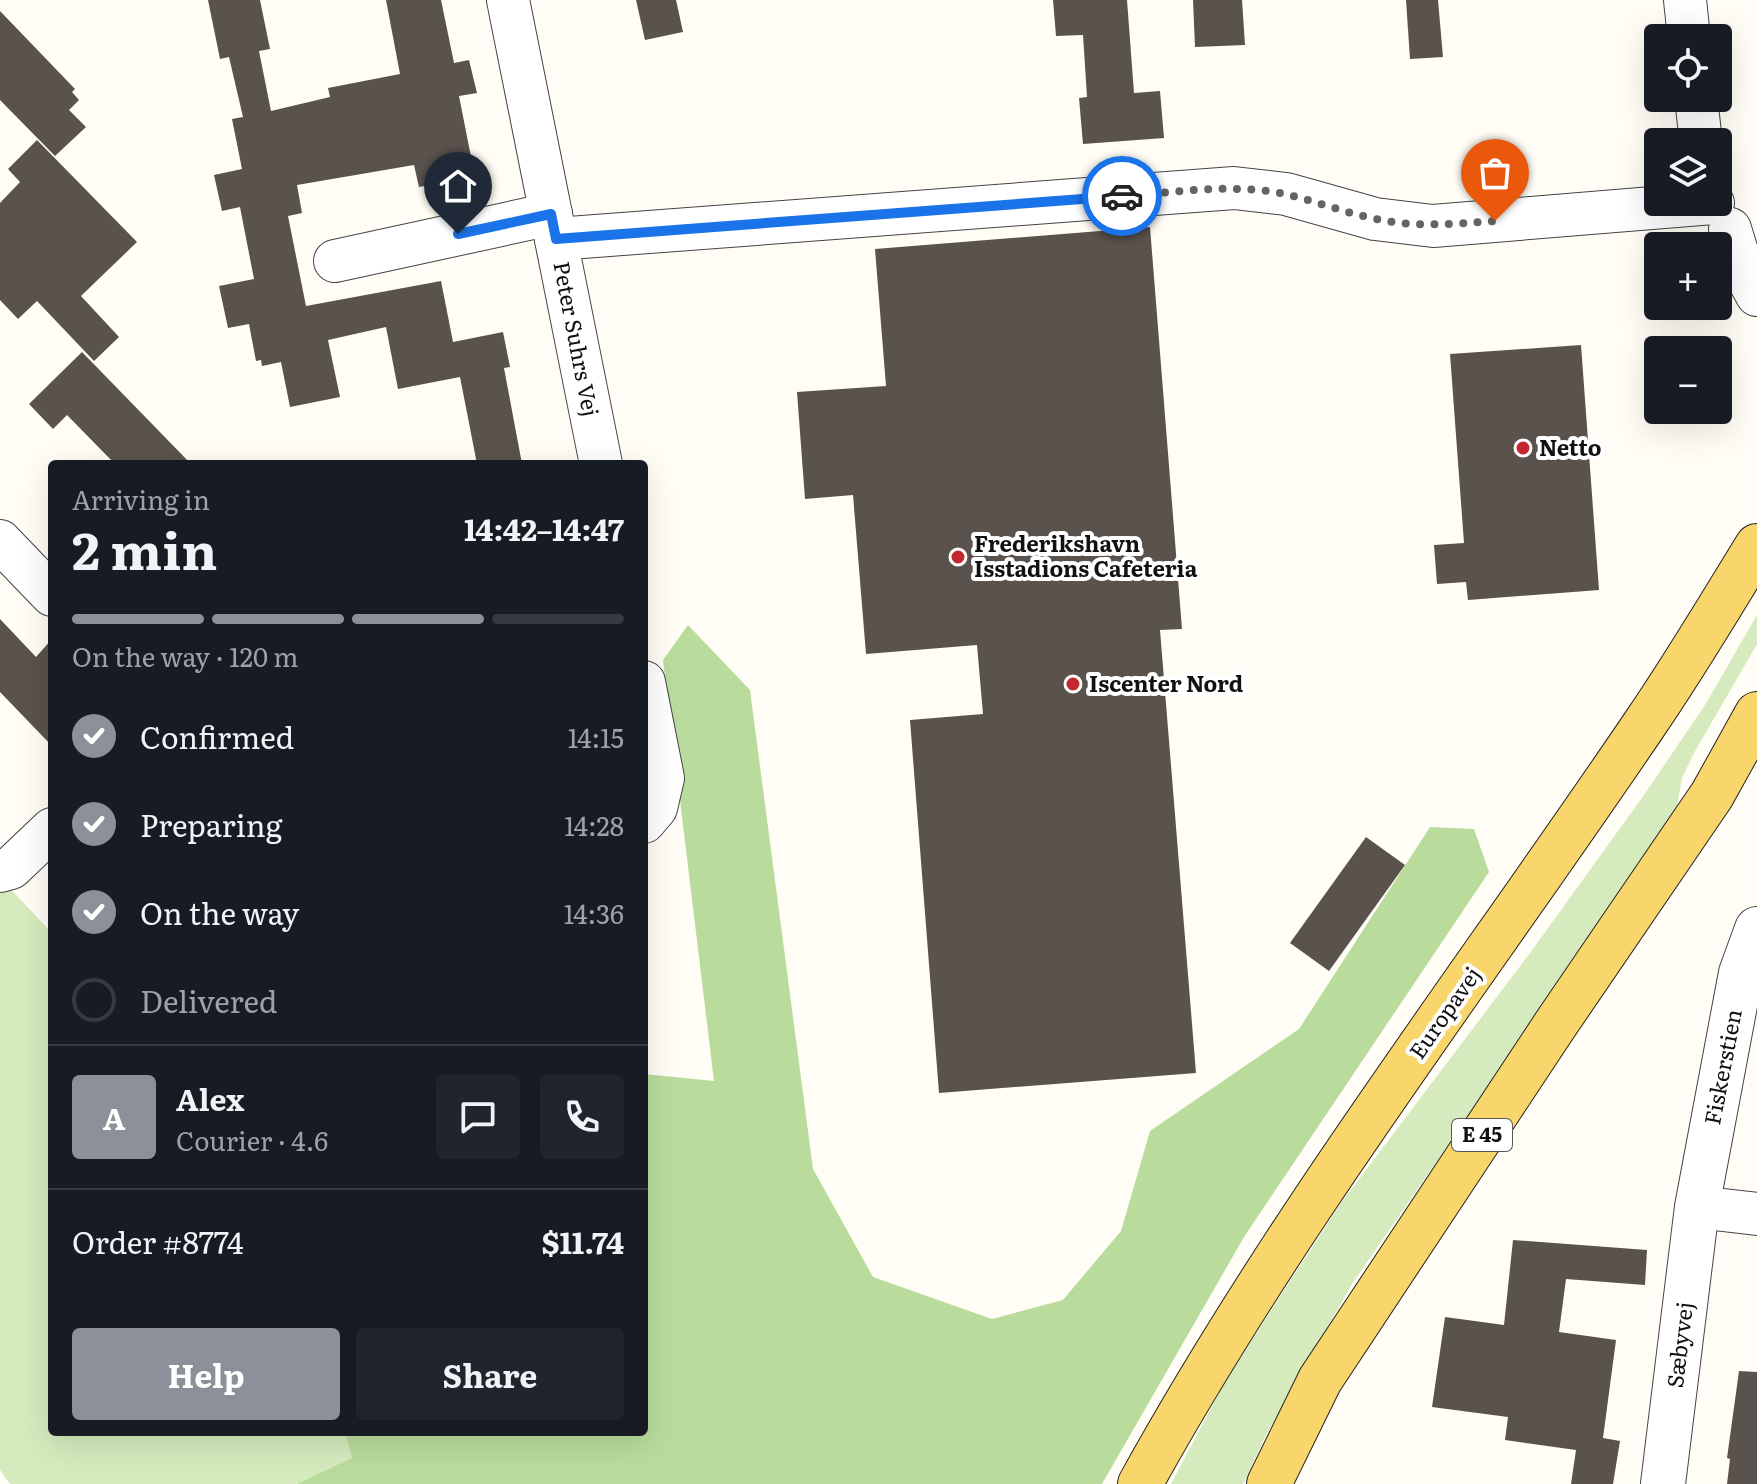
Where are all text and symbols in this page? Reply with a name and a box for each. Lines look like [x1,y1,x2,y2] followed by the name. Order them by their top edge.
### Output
[1644,24,1732,424] map controls
[1644,24,1732,112] button: locate
[1644,128,1732,216] button: layers
[1461,139,1529,221] pin
[1473,151,1517,195] icon: bag
[424,152,492,234] pin
[1082,156,1162,236] courier
[436,164,480,208] icon: home
[1100,174,1144,218] icon: car
[1644,232,1732,320] button: +
[546,258,609,419] street label: Peter Suhrs Vej
[1644,336,1732,424] button: −
[1539,430,1601,463] place label: Netto
[1514,439,1532,457] marker: Netto
[72,479,210,518] text: Arriving in
[464,506,624,550] text: 14:42–14:47
[72,509,217,586] text: 2 min
[974,526,1198,584] place label: Frederikshavn Isstadions Cafeteria
[949,548,967,566] marker: Frederikshavn Isstadions Cafeteria
[72,636,298,675] text: On the way · 120 m
[1089,666,1243,699] place label: Iscenter Nord
[1064,675,1082,693] marker: Iscenter Nord
[72,714,116,758] icon: check
[140,714,294,758] text: Confirmed
[568,717,624,756] text: 14:15
[72,802,116,846] icon: check
[140,802,282,846] text: Preparing
[564,805,624,844] text: 14:28
[72,890,116,934] icon: check
[140,890,299,934] text: On the way
[564,893,624,932] text: 14:36
[1400,959,1488,1065] street label: Europavej
[140,978,277,1022] text: Delivered
[1694,1006,1749,1127] street label: Fiskerstien
[436,1075,520,1159] button: chat
[540,1075,624,1159] button: phone
[176,1076,244,1120] text: Alex
[103,1095,125,1139] text: A
[1452,1119,1512,1151] road number: E 45
[176,1120,328,1159] text: Courier · 4.6
[72,1219,244,1263] text: Order #8774
[542,1219,624,1263] text: $11.74
[1657,1300,1700,1390] street label: Sæbyvej
[72,1328,340,1420] button: Help
[356,1328,624,1420] button: Share

